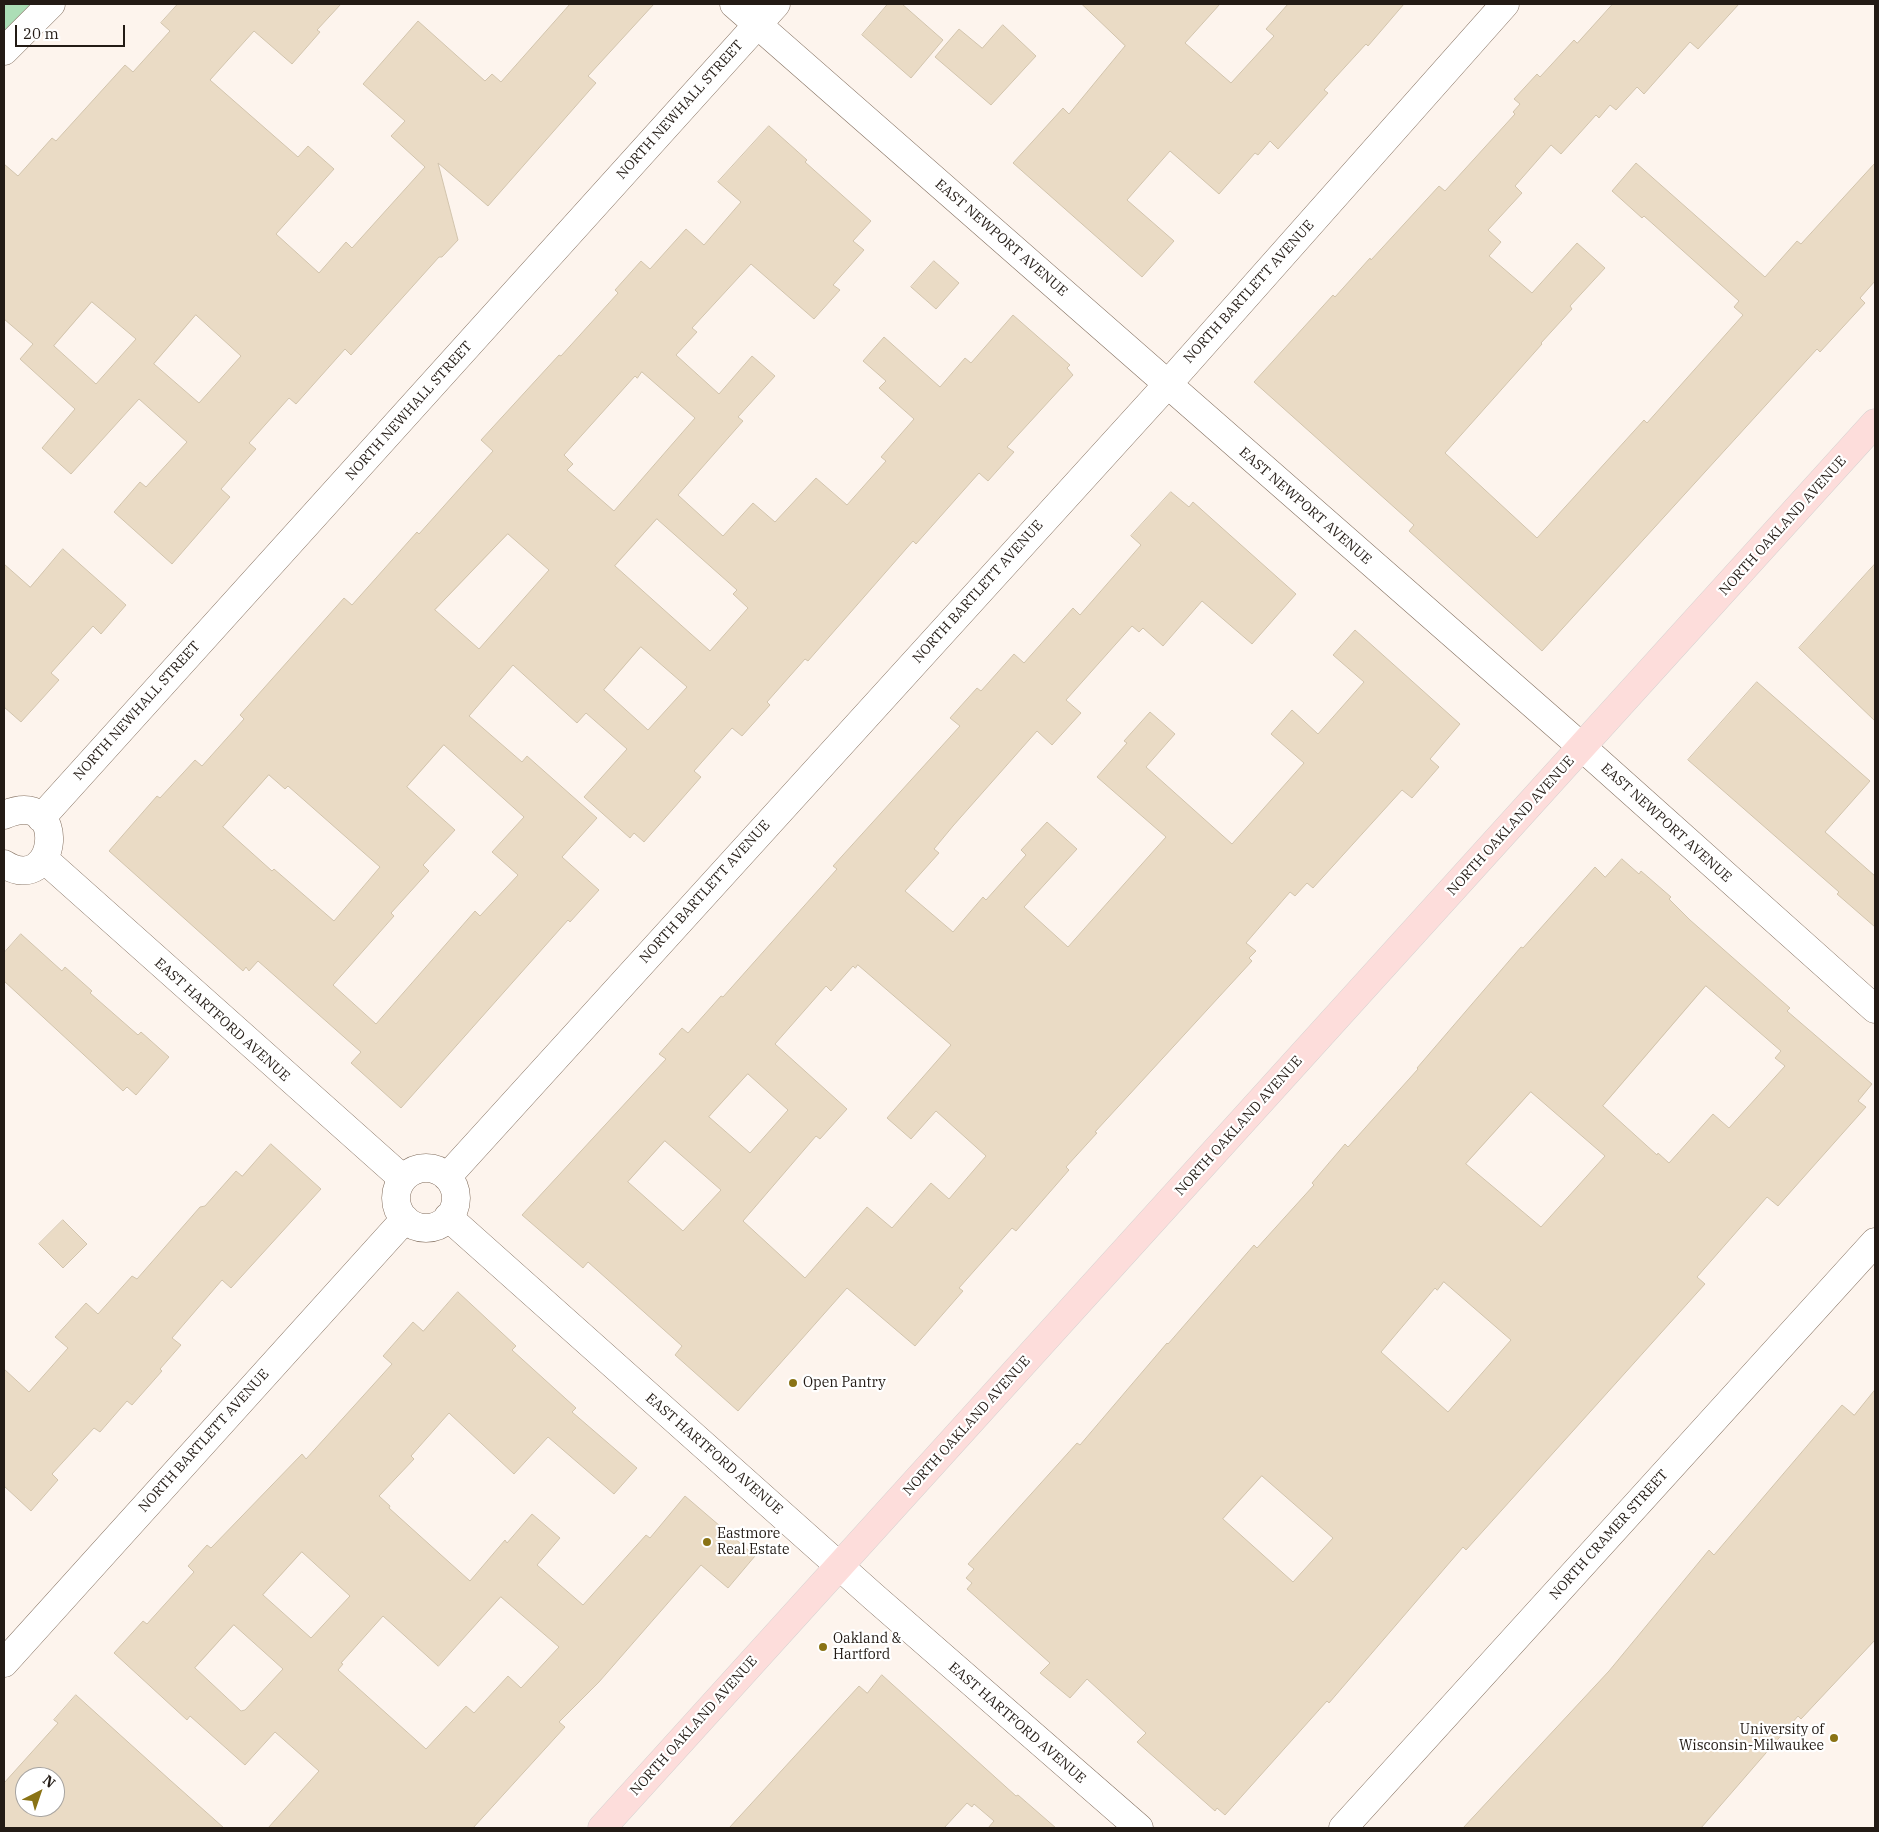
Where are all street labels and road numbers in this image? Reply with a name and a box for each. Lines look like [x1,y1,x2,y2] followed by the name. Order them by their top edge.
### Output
[613,37,747,183] street label: NORTH NEWHALL STREET
[931,176,1071,300] street label: EAST NEWPORT AVENUE
[1180,217,1318,367] street label: NORTH BARTLETT AVENUE
[342,338,476,484] street label: NORTH NEWHALL STREET
[1235,444,1375,568] street label: EAST NEWPORT AVENUE
[1716,453,1850,599] street label: NORTH OAKLAND AVENUE
[909,517,1047,667] street label: NORTH BARTLETT AVENUE
[70,638,204,784] street label: NORTH NEWHALL STREET
[1444,753,1578,899] street label: NORTH OAKLAND AVENUE
[1597,760,1735,886] street label: EAST NEWPORT AVENUE
[636,817,774,967] street label: NORTH BARTLETT AVENUE
[151,955,293,1085] street label: EAST HARTFORD AVENUE
[1172,1053,1306,1199] street label: NORTH OAKLAND AVENUE
[900,1353,1034,1499] street label: NORTH OAKLAND AVENUE
[135,1366,273,1516] street label: NORTH BARTLETT AVENUE
[642,1390,786,1518] street label: EAST HARTFORD AVENUE
[1546,1467,1672,1603] street label: NORTH CRAMER STREET
[627,1653,761,1799] street label: NORTH OAKLAND AVENUE
[945,1659,1089,1787] street label: EAST HARTFORD AVENUE

